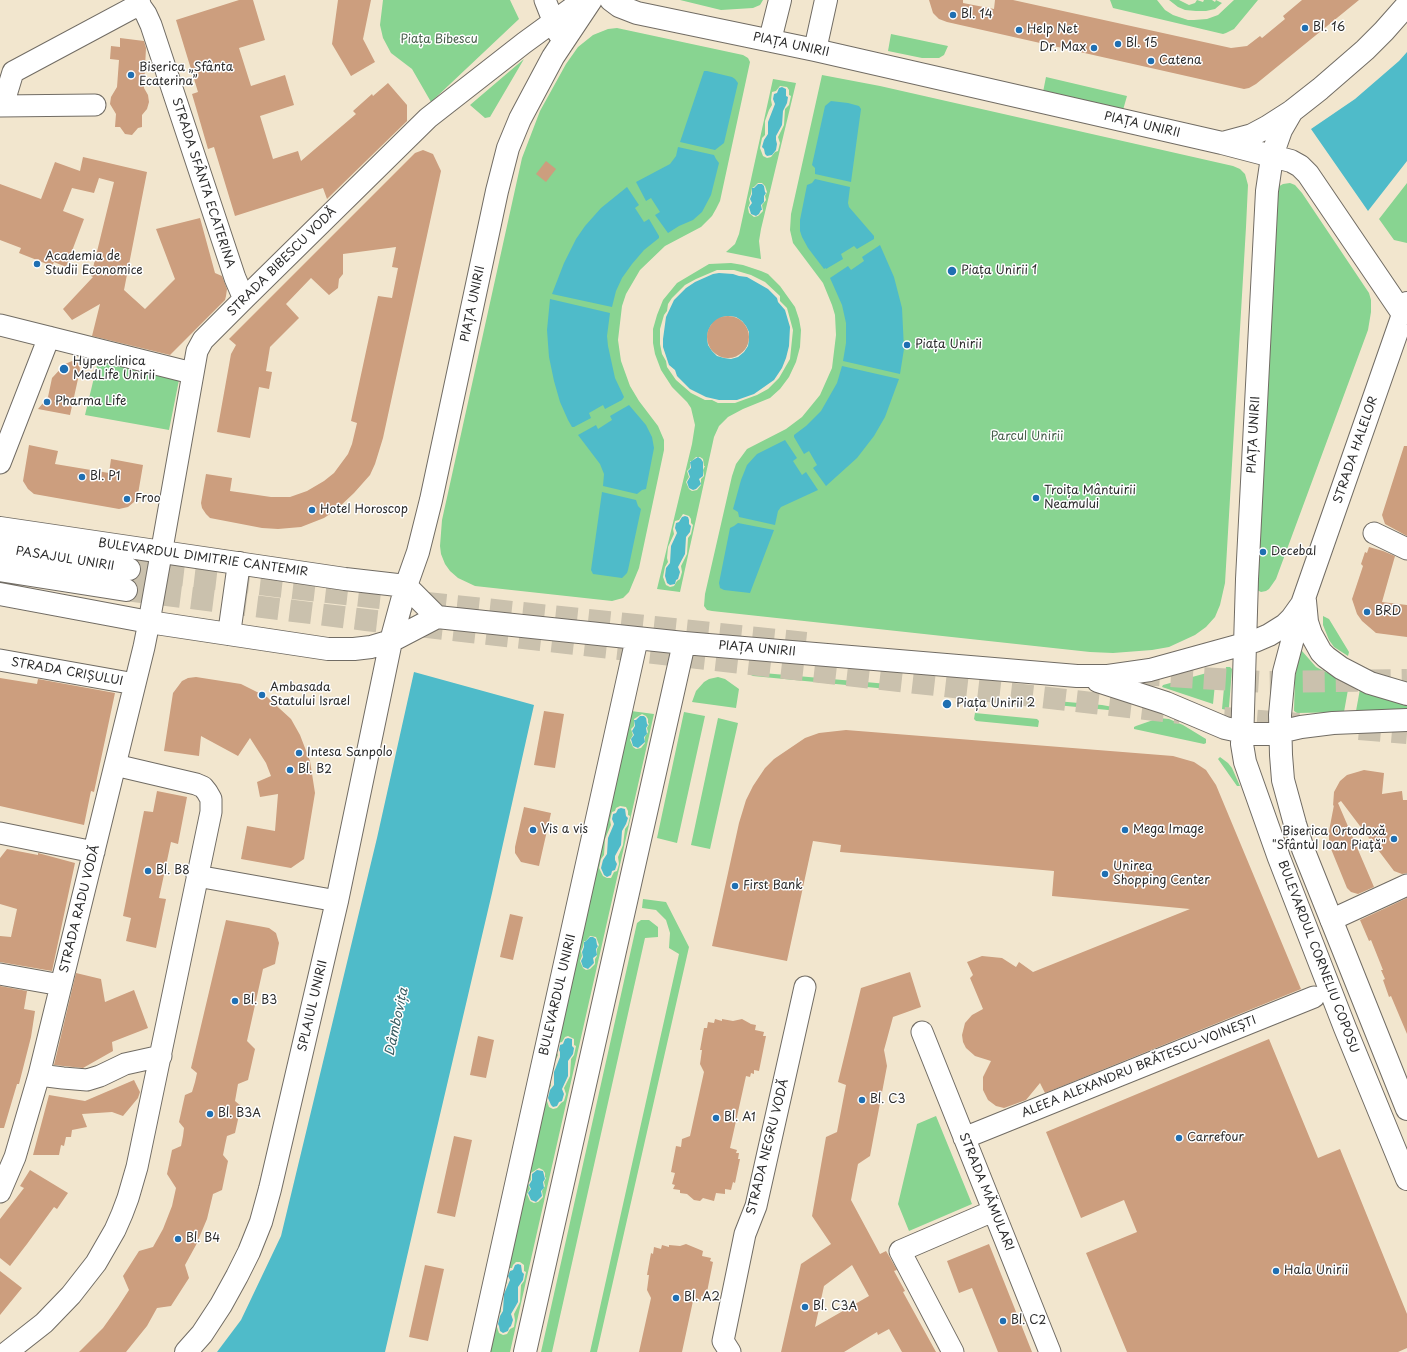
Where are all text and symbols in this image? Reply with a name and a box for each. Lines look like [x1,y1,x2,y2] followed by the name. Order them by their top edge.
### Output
[961,8,993,22] place label: Bl. 14
[948,10,958,20] marker: Bl. 14
[1313,21,1345,35] place label: Bl. 16
[1027,23,1078,37] place label: Help Net
[1300,23,1310,33] marker: Bl. 16
[1014,25,1024,35] marker: Help Net
[752,30,830,60] street label: PIAȚA UNIRII
[400,33,478,47] park label: Piața Bibescu
[1126,37,1157,51] place label: Bl. 15
[1113,39,1123,49] marker: Bl. 15
[1040,41,1086,55] place label: Dr. Max
[1089,43,1099,53] marker: Dr. Max
[1159,54,1201,68] place label: Catena
[1146,56,1156,66] marker: Catena
[139,61,233,89] place label: Biserica „Sfânta Ecaterina”
[126,70,136,80] marker: Biserica „Sfânta Ecaterina”
[169,96,237,270] street label: STRADA SFÂNTA ECATERINA
[1103,109,1181,141] street label: PIAȚA UNIRII
[224,204,340,320] street label: STRADA BIBESCU VODĂ
[45,250,143,278] place label: Academia de Studii Economice
[32,259,42,269] marker: Academia de Studii Economice
[961,264,1037,278] place label: Piața Unirii 1
[458,265,488,343] street label: PIAȚA UNIRII
[946,265,958,277] marker: Piața Unirii 1
[915,338,982,352] place label: Piața Unirii
[902,340,912,350] marker: Piața Unirii
[73,355,155,383] place label: Hyperclinica MedLife Unirii
[58,363,70,375] marker: Hyperclinica MedLife Unirii
[1331,394,1381,506] street label: STRADA HALELOR
[55,395,126,409] place label: Pharma Life
[1245,396,1263,474] street label: PIAȚA UNIRII
[42,397,52,407] marker: Pharma Life
[991,430,1063,444] park label: Parcul Unirii
[90,470,120,484] place label: Bl. P1
[77,472,87,482] marker: Bl. P1
[1044,484,1136,512] place label: Troița Mântuirii Neamului
[135,492,161,506] place label: Froo
[1031,493,1041,503] marker: Troița Mântuirii Neamului
[122,494,132,504] marker: Froo
[320,503,408,517] place label: Hotel Horoscop
[307,505,317,515] marker: Hotel Horoscop
[97,536,309,580] street label: BULEVARDUL DIMITRIE CANTEMIR
[15,544,115,574] street label: PASAJUL UNIRII
[1271,545,1316,559] place label: Decebal
[1258,547,1268,557] marker: Decebal
[1375,605,1401,619] place label: BRD
[1362,607,1372,617] marker: BRD
[718,638,796,660] street label: PIAȚA UNIRII
[10,655,124,689] street label: STRADA CRIȘULUI
[270,681,350,709] place label: Ambasada Statului Israel
[257,690,267,700] marker: Ambasada Statului Israel
[956,697,1035,711] place label: Piața Unirii 2
[941,698,953,710] marker: Piața Unirii 2
[307,746,393,760] place label: Intesa Sanpolo
[294,748,304,758] marker: Intesa Sanpolo
[298,763,332,777] place label: Bl. B2
[285,765,295,775] marker: Bl. B2
[541,823,588,837] place label: Vis a vis
[1133,823,1204,837] place label: Mega Image
[528,825,538,835] marker: Vis a vis
[1120,825,1130,835] marker: Mega Image
[1272,825,1386,853] place label: Biserica Ortodoxă "Sfântul Ioan Piaţă"
[1389,834,1399,844] marker: Biserica Ortodoxă "Sfântul Ioan Piaţă"
[57,843,103,975] street label: STRADA RADU VODĂ
[1274,859,1362,1055] street label: BULEVARDUL CORNELIU COPOSU
[1113,860,1210,888] place label: Unirea Shopping Center
[156,864,190,878] place label: Bl. B8
[143,866,153,876] marker: Bl. B8
[1100,869,1110,879] marker: Unirea Shopping Center
[743,879,803,893] place label: First Bank
[730,881,740,891] marker: First Bank
[537,933,579,1057] street label: BULEVARDUL UNIRII
[295,959,331,1053] street label: SPLAIUL UNIRII
[382,987,412,1057] water label: Dâmbovița
[243,994,277,1008] place label: Bl. B3
[230,996,240,1006] marker: Bl. B3
[1019,1013,1259,1121] street label: ALEEA ALEXANDRU BRĂTESCU-VOINEȘTI
[744,1078,792,1216] street label: STRADA NEGRU VODĂ
[870,1093,905,1107] place label: Bl. C3
[857,1095,867,1105] marker: Bl. C3
[218,1107,261,1121] place label: Bl. B3A
[205,1109,215,1119] marker: Bl. B3A
[724,1111,756,1125] place label: Bl. A1
[711,1113,721,1123] marker: Bl. A1
[956,1131,1016,1253] street label: STRADA MĂMULARI
[1187,1131,1244,1145] place label: Carrefour
[1174,1133,1184,1143] marker: Carrefour
[186,1232,220,1246] place label: Bl. B4
[173,1234,183,1244] marker: Bl. B4
[1284,1264,1348,1278] place label: Hala Unirii
[1271,1266,1281,1276] marker: Hala Unirii
[684,1291,720,1305] place label: Bl. A2
[671,1293,681,1303] marker: Bl. A2
[813,1300,857,1314] place label: Bl. C3A
[800,1302,810,1312] marker: Bl. C3A
[1011,1314,1046,1328] place label: Bl. C2
[998,1316,1008,1326] marker: Bl. C2

